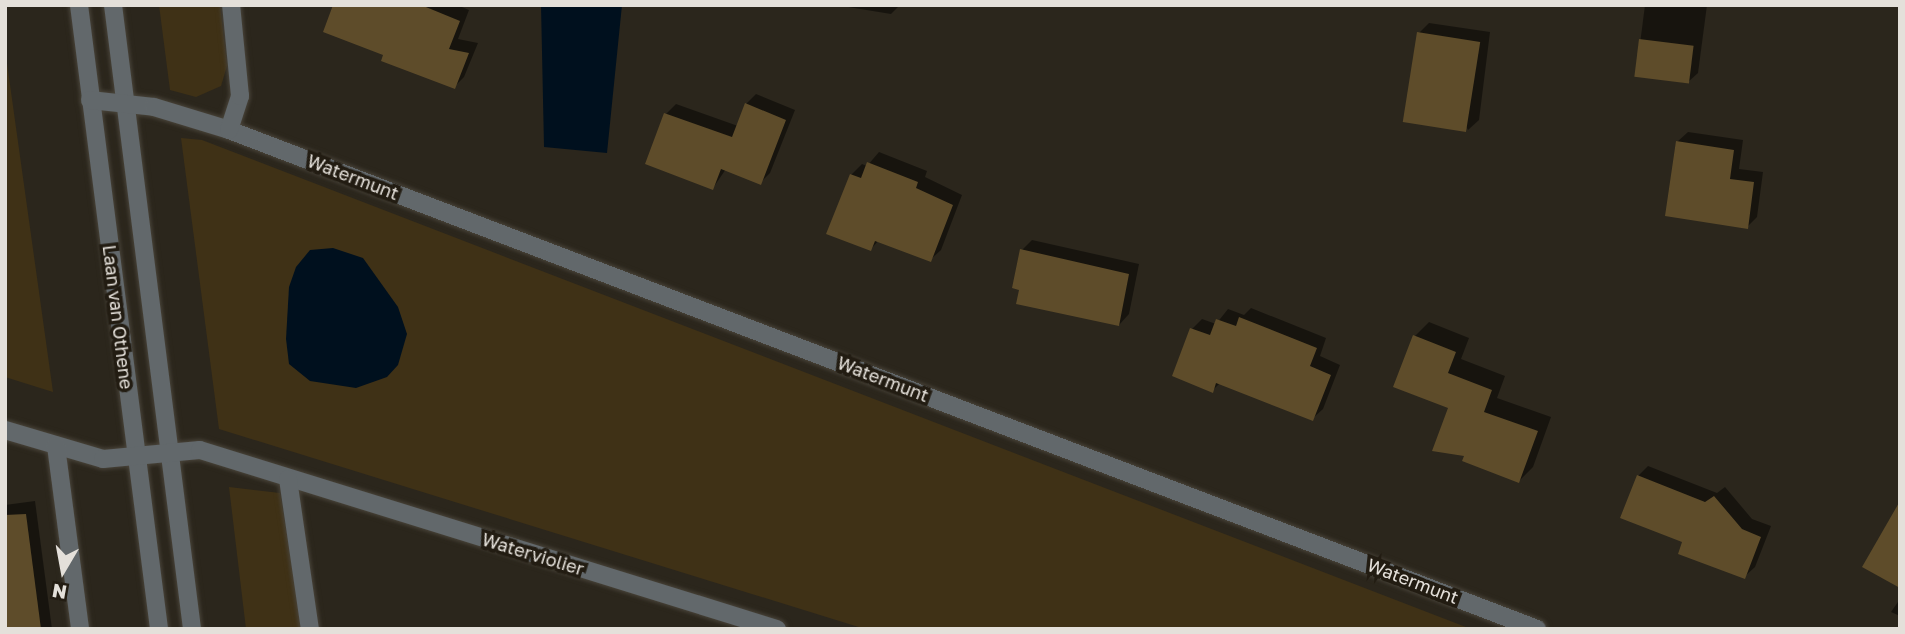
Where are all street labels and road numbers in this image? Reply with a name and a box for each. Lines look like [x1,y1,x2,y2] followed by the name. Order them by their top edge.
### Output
[304,150,402,204] street label: Watermunt
[98,244,138,390] street label: Laan van Othene
[834,352,932,406] street label: Watermunt
[479,528,587,580] street label: Waterviolier
[1364,554,1462,608] street label: Watermunt

